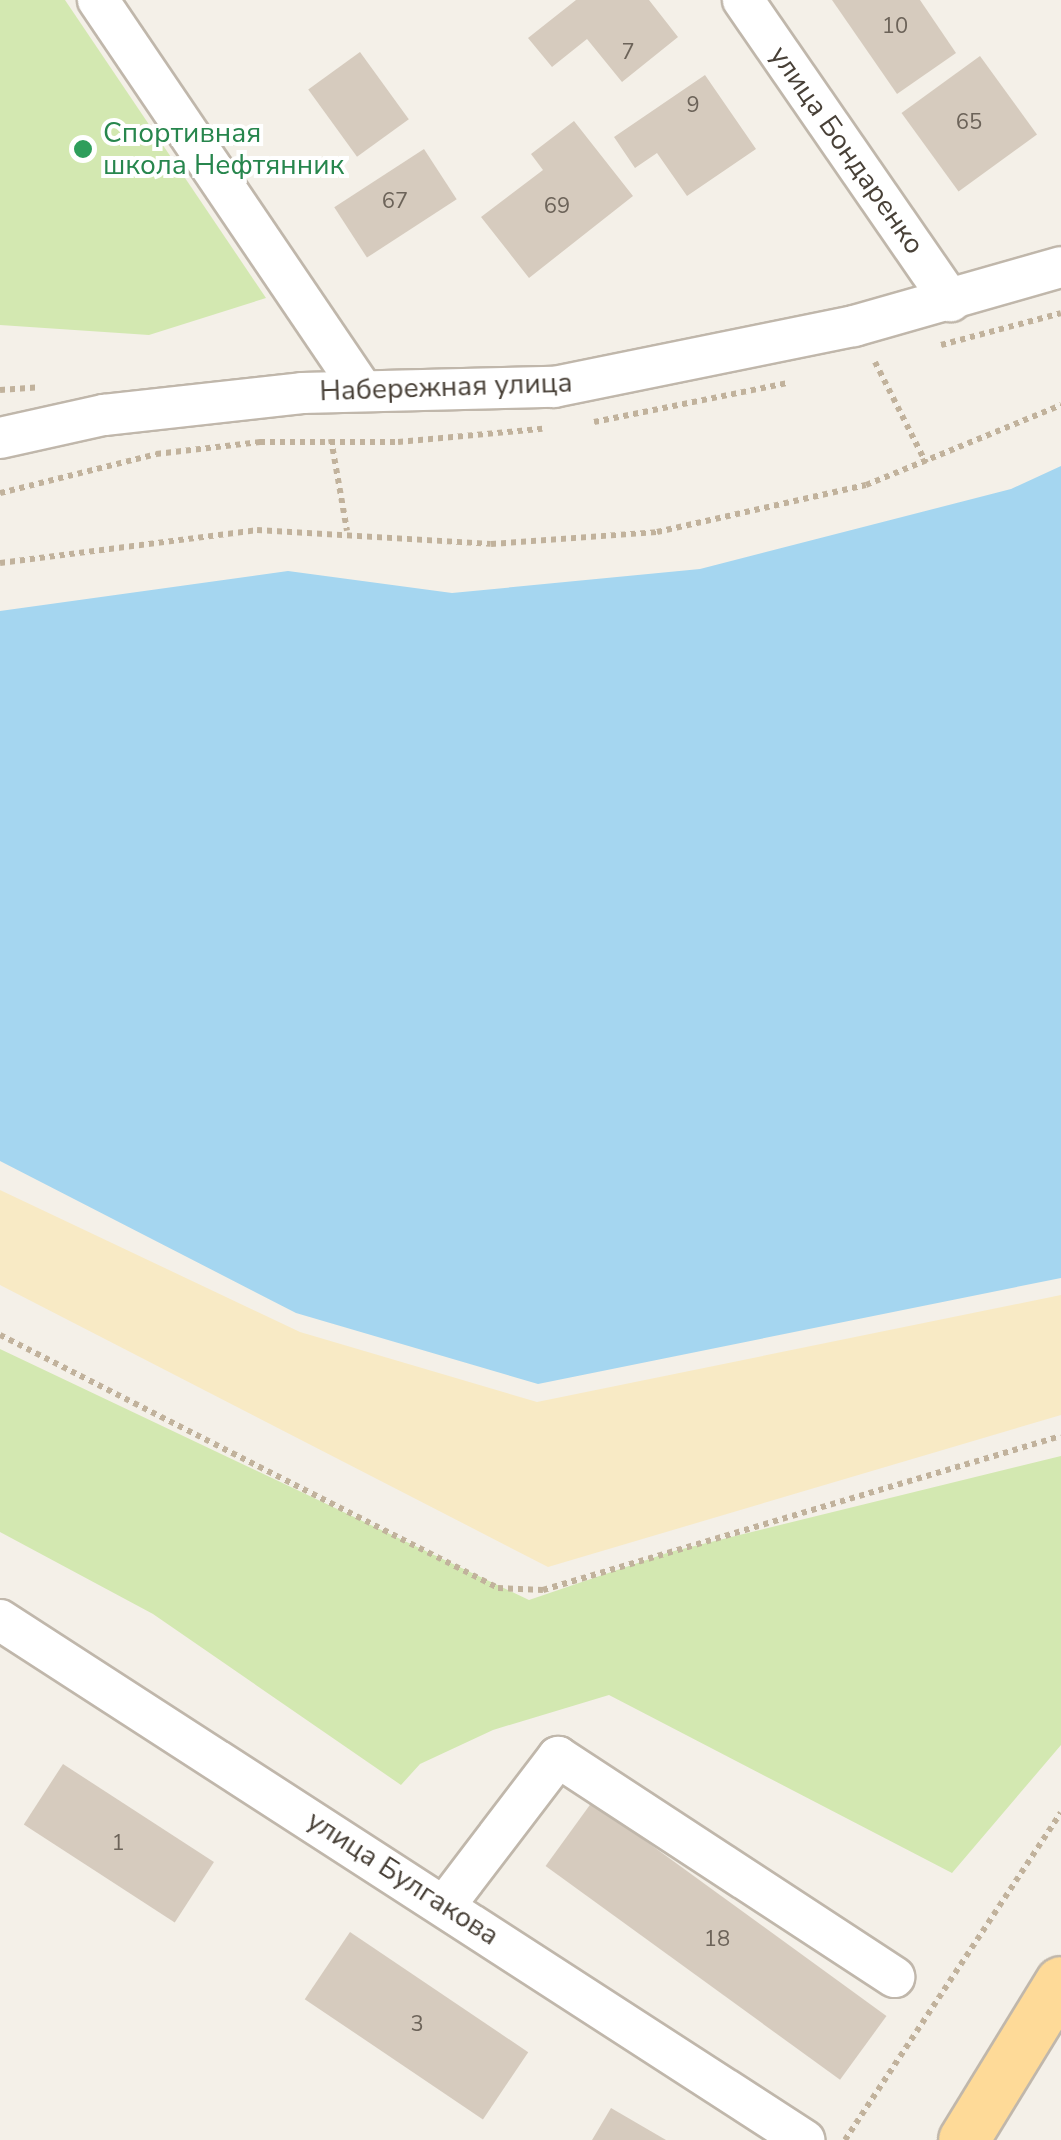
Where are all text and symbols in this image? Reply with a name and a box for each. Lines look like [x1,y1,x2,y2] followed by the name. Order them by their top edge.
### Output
[882,14,908,40] house number: 10
[763,39,931,261] street label: улица Бондаренко
[621,40,635,66] house number: 7
[686,93,700,119] house number: 9
[956,110,982,136] house number: 65
[103,116,344,182] place label: Спортивная школа Нефтянник
[72,138,94,160] marker: Спортивная школа Нефтянник
[382,189,408,215] house number: 67
[544,194,570,220] house number: 69
[319,366,573,408] street label: Набережная улица
[301,1803,505,1953] street label: улица Булгакова
[111,1831,125,1857] house number: 1
[704,1927,730,1953] house number: 18
[410,2012,424,2038] house number: 3

